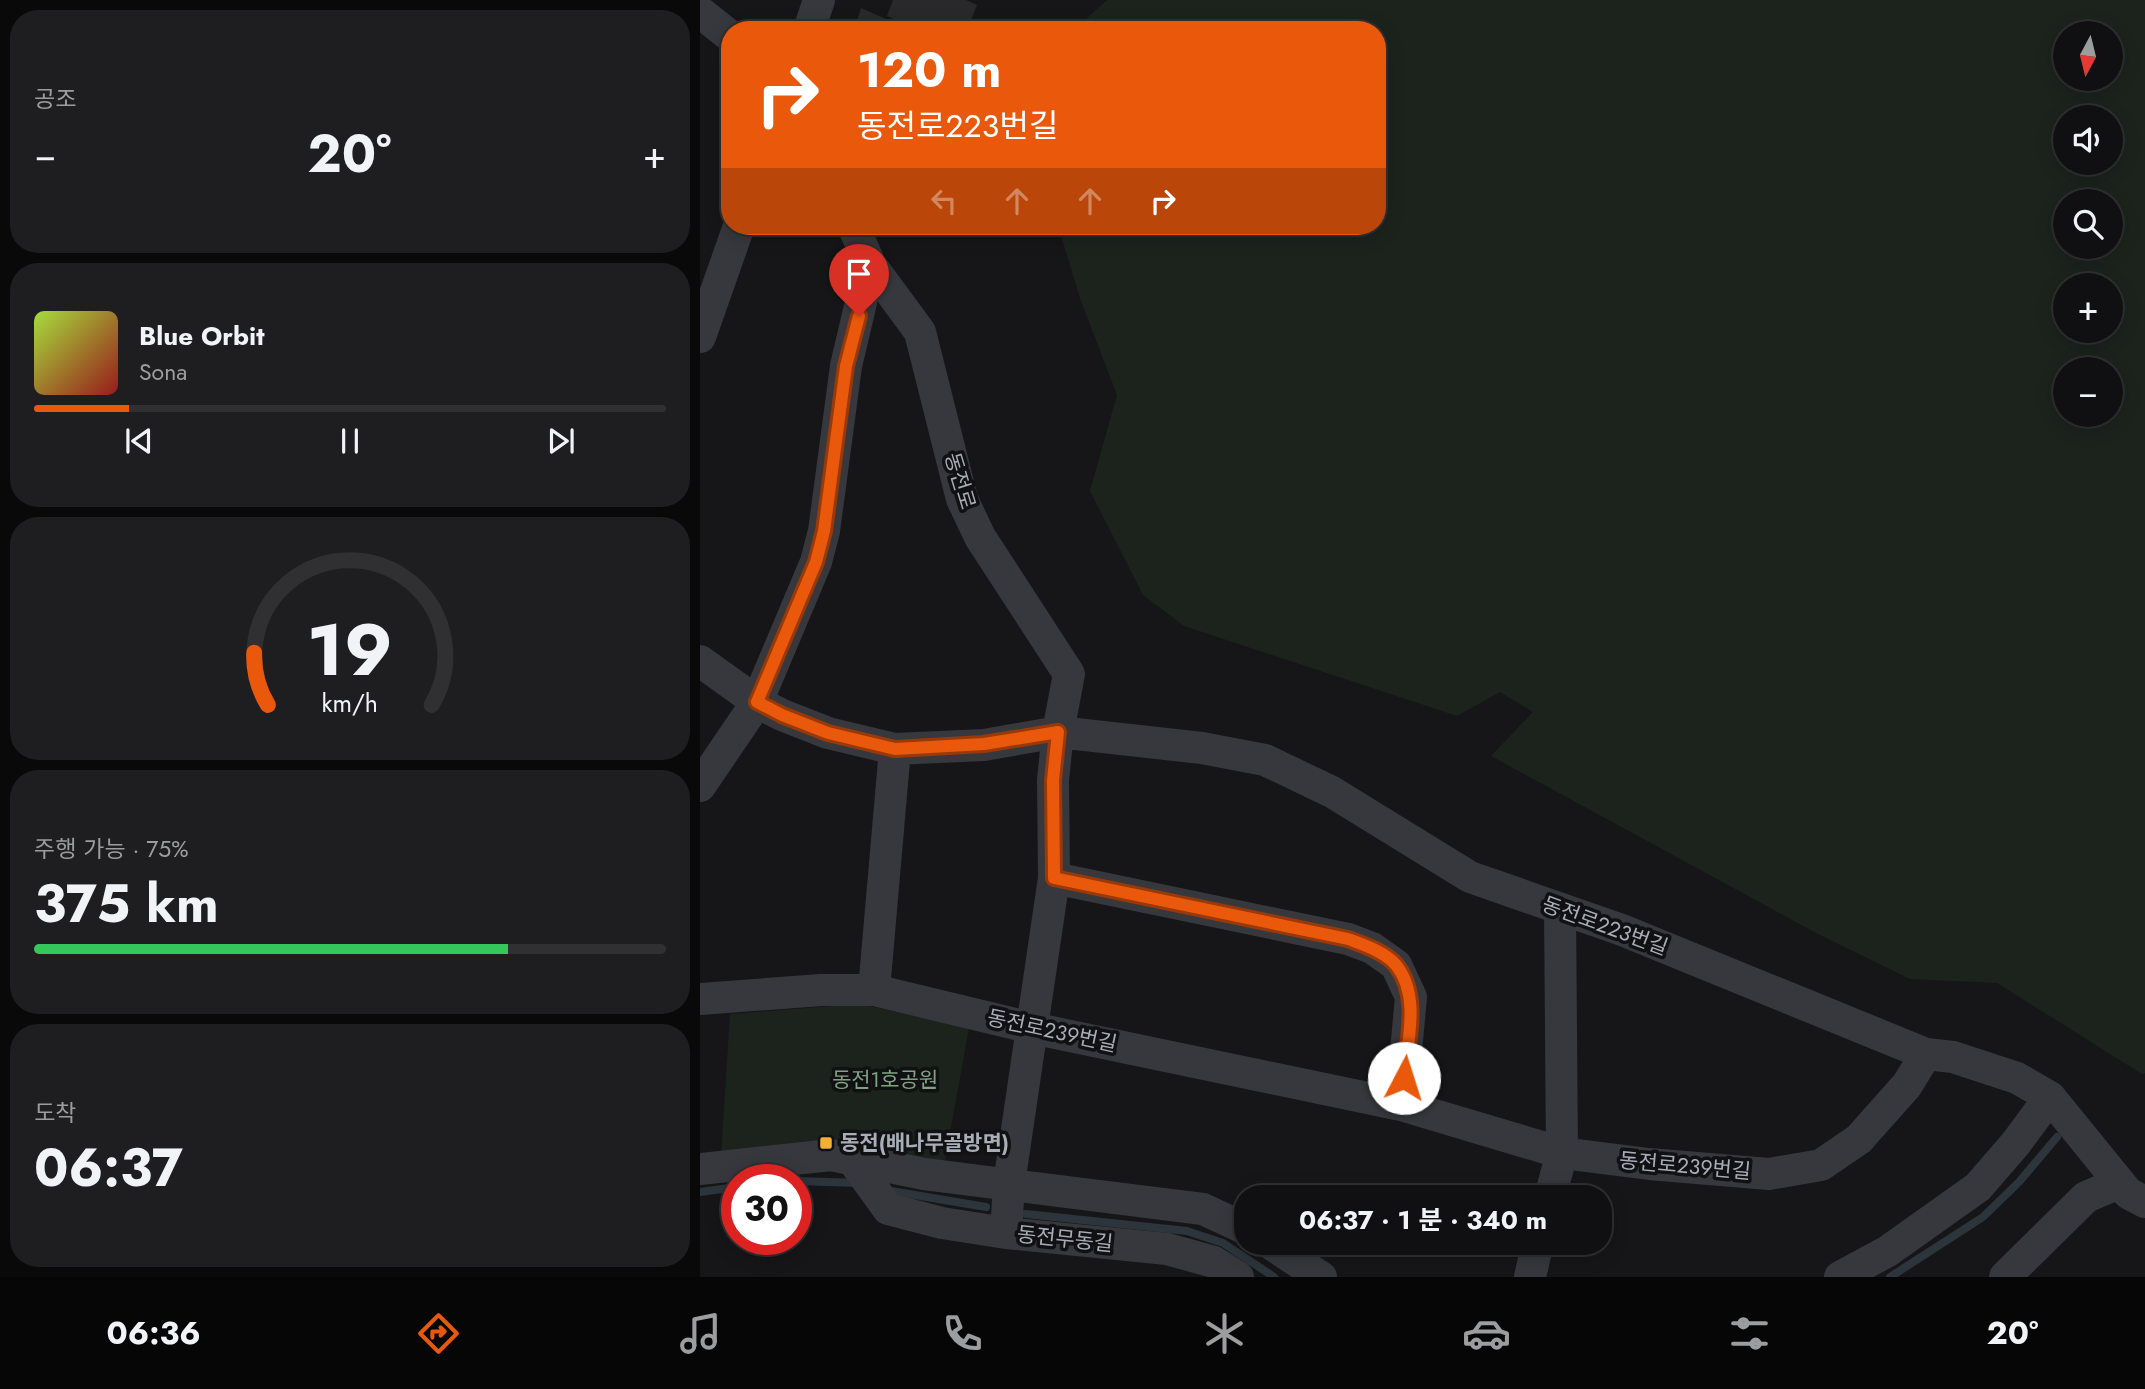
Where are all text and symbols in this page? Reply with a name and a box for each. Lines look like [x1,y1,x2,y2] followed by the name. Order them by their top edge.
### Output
[2053,21,2123,91] north arrow
[2053,21,2123,427] map controls
[857,35,1001,105] text: 120 m
[742,49,833,140] icon: right
[34,82,76,116] text: 공조
[857,103,1058,149] text: 동전로223번길
[2053,105,2123,175] button: sound
[308,116,392,192] text: 20°
[34,127,56,182] text: −
[643,127,666,182] text: +
[925,182,963,220] icon: left
[998,182,1036,220] icon: ahead
[1071,182,1109,220] icon: ahead
[1144,182,1182,220] icon: right
[2053,189,2123,259] button: search
[829,244,889,316] pin
[840,255,878,293] icon: arrive
[2053,273,2123,343] button: +
[139,317,264,355] text: Blue Orbit
[139,355,187,389] text: Sona
[2053,357,2123,427] button: −
[120,422,158,460] icon: previous
[331,422,369,460] icon: pause
[542,422,580,460] icon: next
[937,449,983,513] street label: 동전로
[307,597,393,702] text: 19
[322,684,378,720] text: km/h
[34,832,189,866] text: 주행 가능 · 75%
[34,866,219,942] text: 375 km
[1538,889,1672,963] street label: 동전로223번길
[984,1003,1120,1059] street label: 동전로239번길
[1367,1041,1441,1115] position arrow
[832,1065,938,1095] park label: 동전1호공원
[34,1096,76,1130] text: 도착
[840,1128,1009,1158] place label: 동전(배나무골방면)
[34,1130,183,1206] text: 06:37
[818,1135,834,1151] marker: 동전(배나무골방면)
[1618,1145,1752,1187] street label: 동전로239번길
[721,1164,812,1255] speed limit sign: 30
[1299,1201,1547,1239] text: 06:37 · 1 분 · 340 m
[1015,1219,1115,1259] street label: 동전무동길
[414,1309,463,1358] icon: directions
[676,1309,725,1358] icon: music
[938,1309,987,1358] icon: phone
[1200,1309,1249,1358] icon: climate
[1462,1309,1511,1358] icon: car
[1725,1309,1774,1358] icon: filters
[107,1310,201,1356] text: 06:36
[1987,1310,2038,1356] text: 20°

